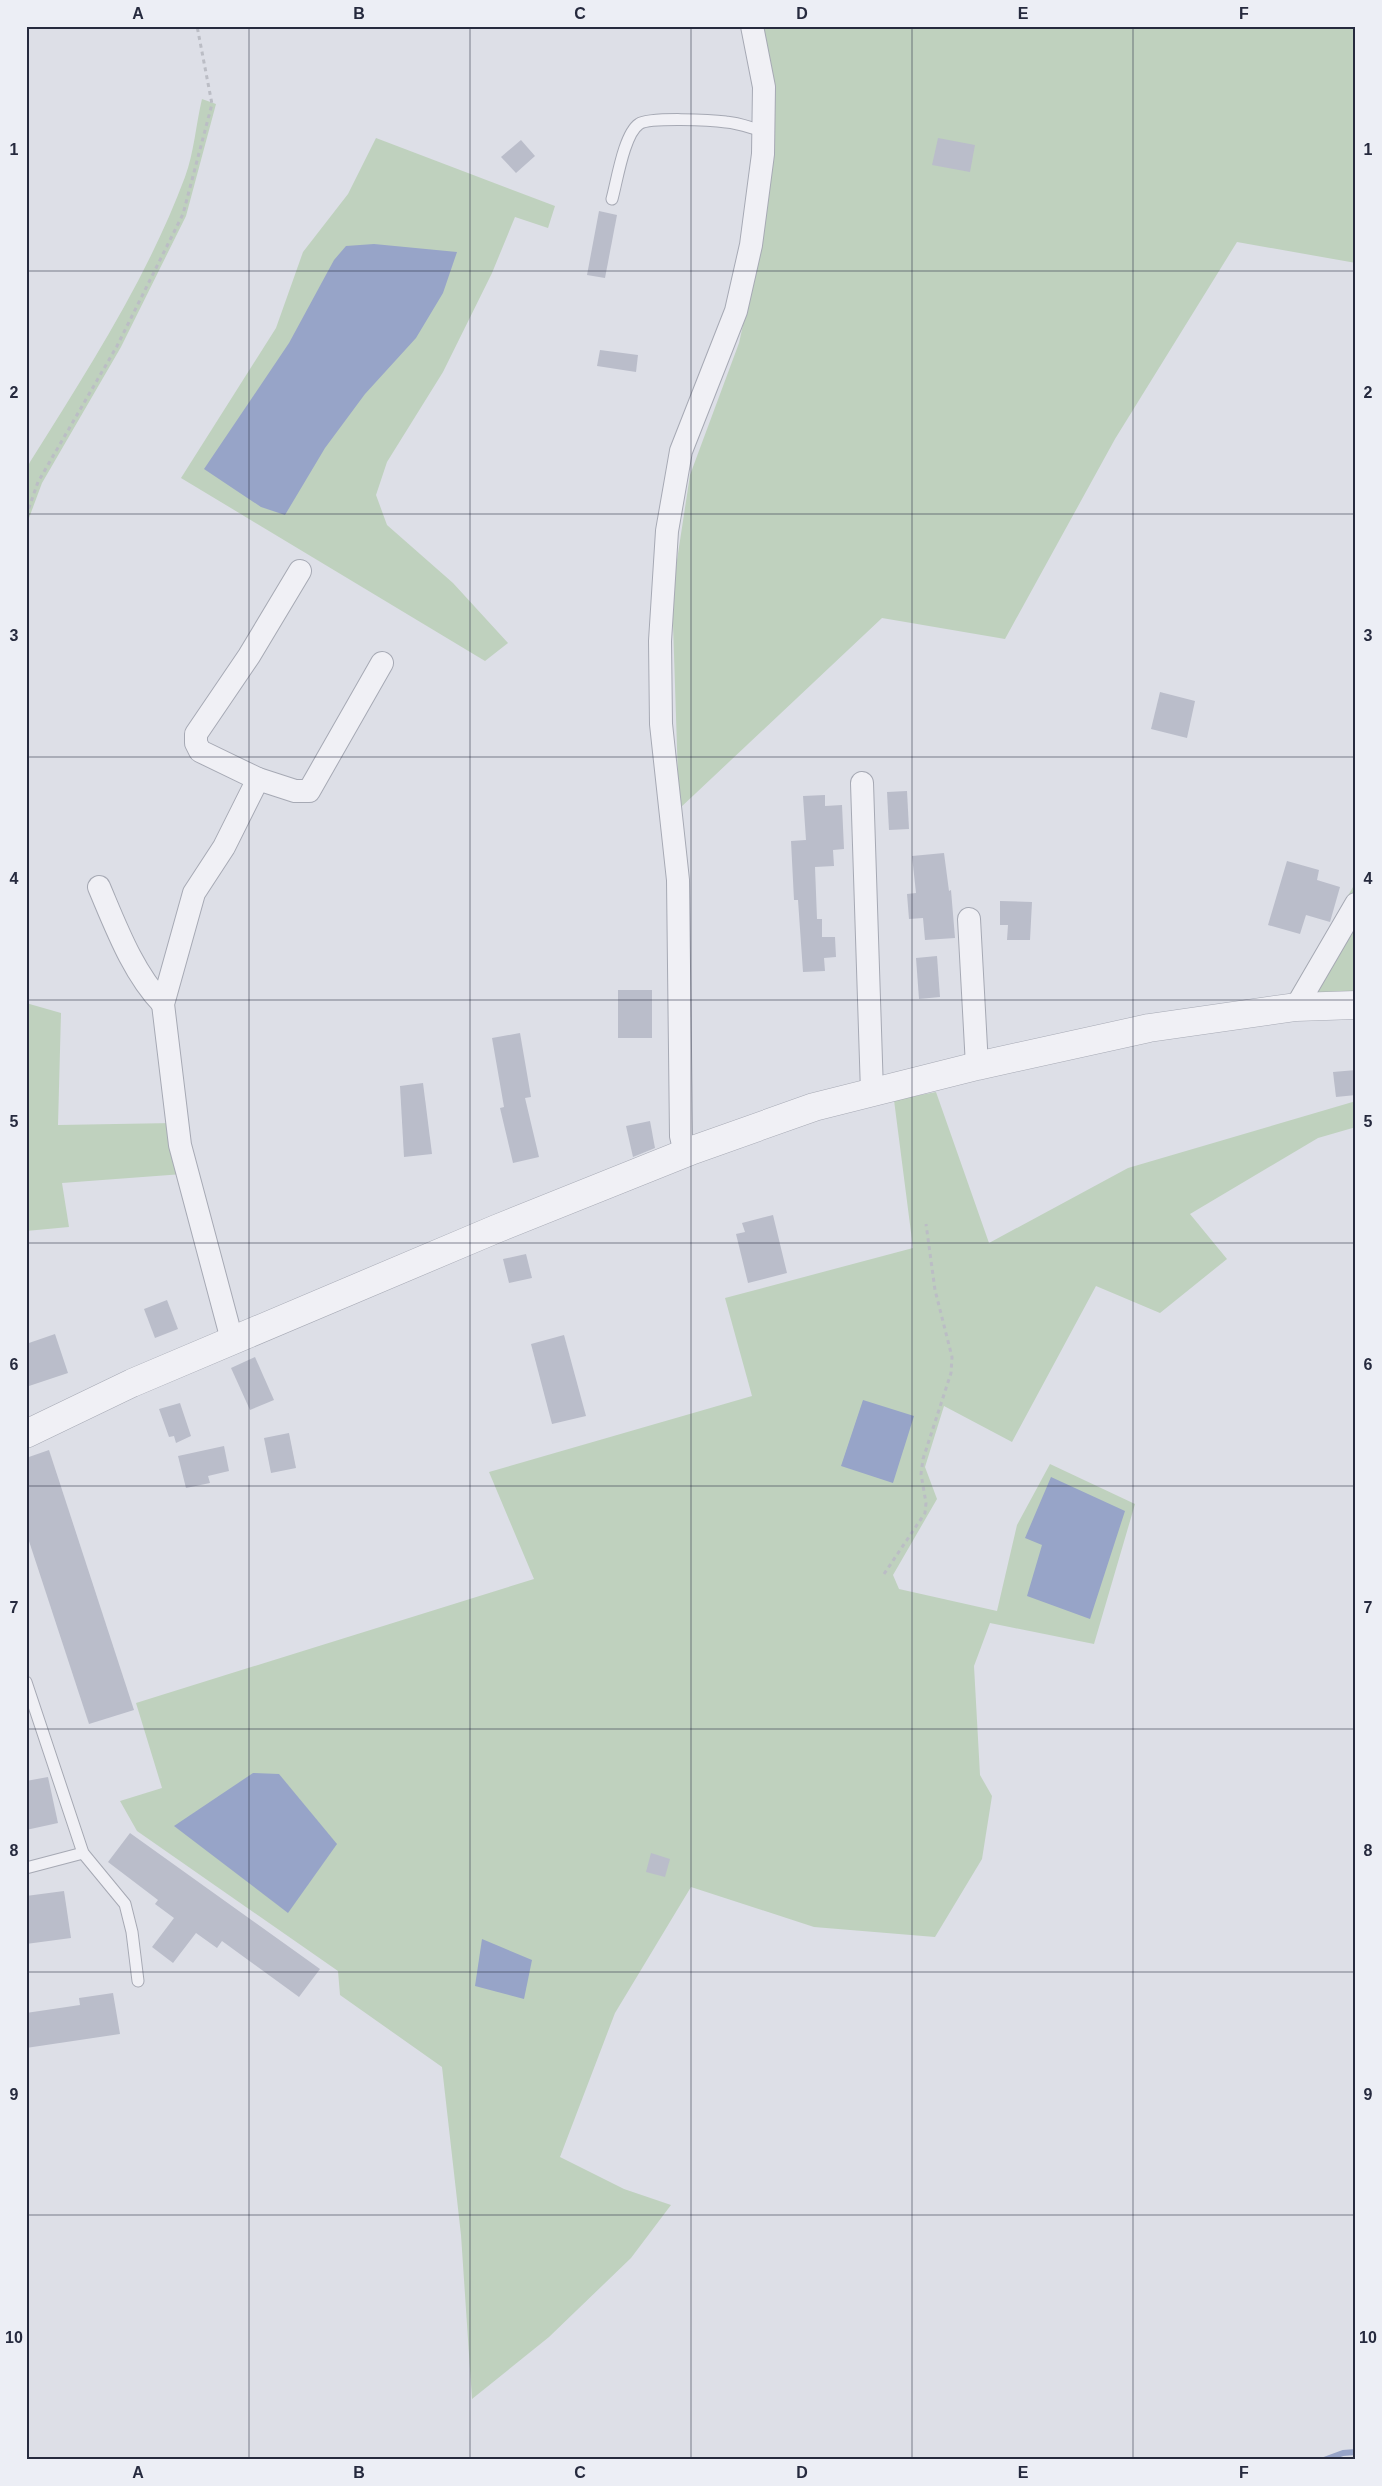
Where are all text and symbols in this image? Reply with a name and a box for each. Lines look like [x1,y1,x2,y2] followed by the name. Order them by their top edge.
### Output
[132,5,144,22] text: A
[353,5,365,22] text: B
[574,5,586,22] text: C
[796,5,808,22] text: D
[1018,5,1029,22] text: E
[1239,5,1249,22] text: F
[10,141,19,158] text: 1
[1364,141,1373,158] text: 1
[10,384,19,401] text: 2
[1364,384,1373,401] text: 2
[10,627,19,644] text: 3
[1364,627,1373,644] text: 3
[10,870,19,887] text: 4
[1364,870,1373,887] text: 4
[10,1113,19,1130] text: 5
[1364,1113,1373,1130] text: 5
[10,1356,19,1373] text: 6
[1364,1356,1373,1373] text: 6
[10,1599,19,1616] text: 7
[1364,1599,1373,1616] text: 7
[10,1842,19,1859] text: 8
[1364,1842,1373,1859] text: 8
[10,2086,19,2103] text: 9
[1364,2086,1373,2103] text: 9
[5,2329,23,2346] text: 10
[1359,2329,1377,2346] text: 10
[132,2464,144,2481] text: A
[353,2464,365,2481] text: B
[574,2464,586,2481] text: C
[796,2464,808,2481] text: D
[1018,2464,1029,2481] text: E
[1239,2464,1249,2481] text: F

